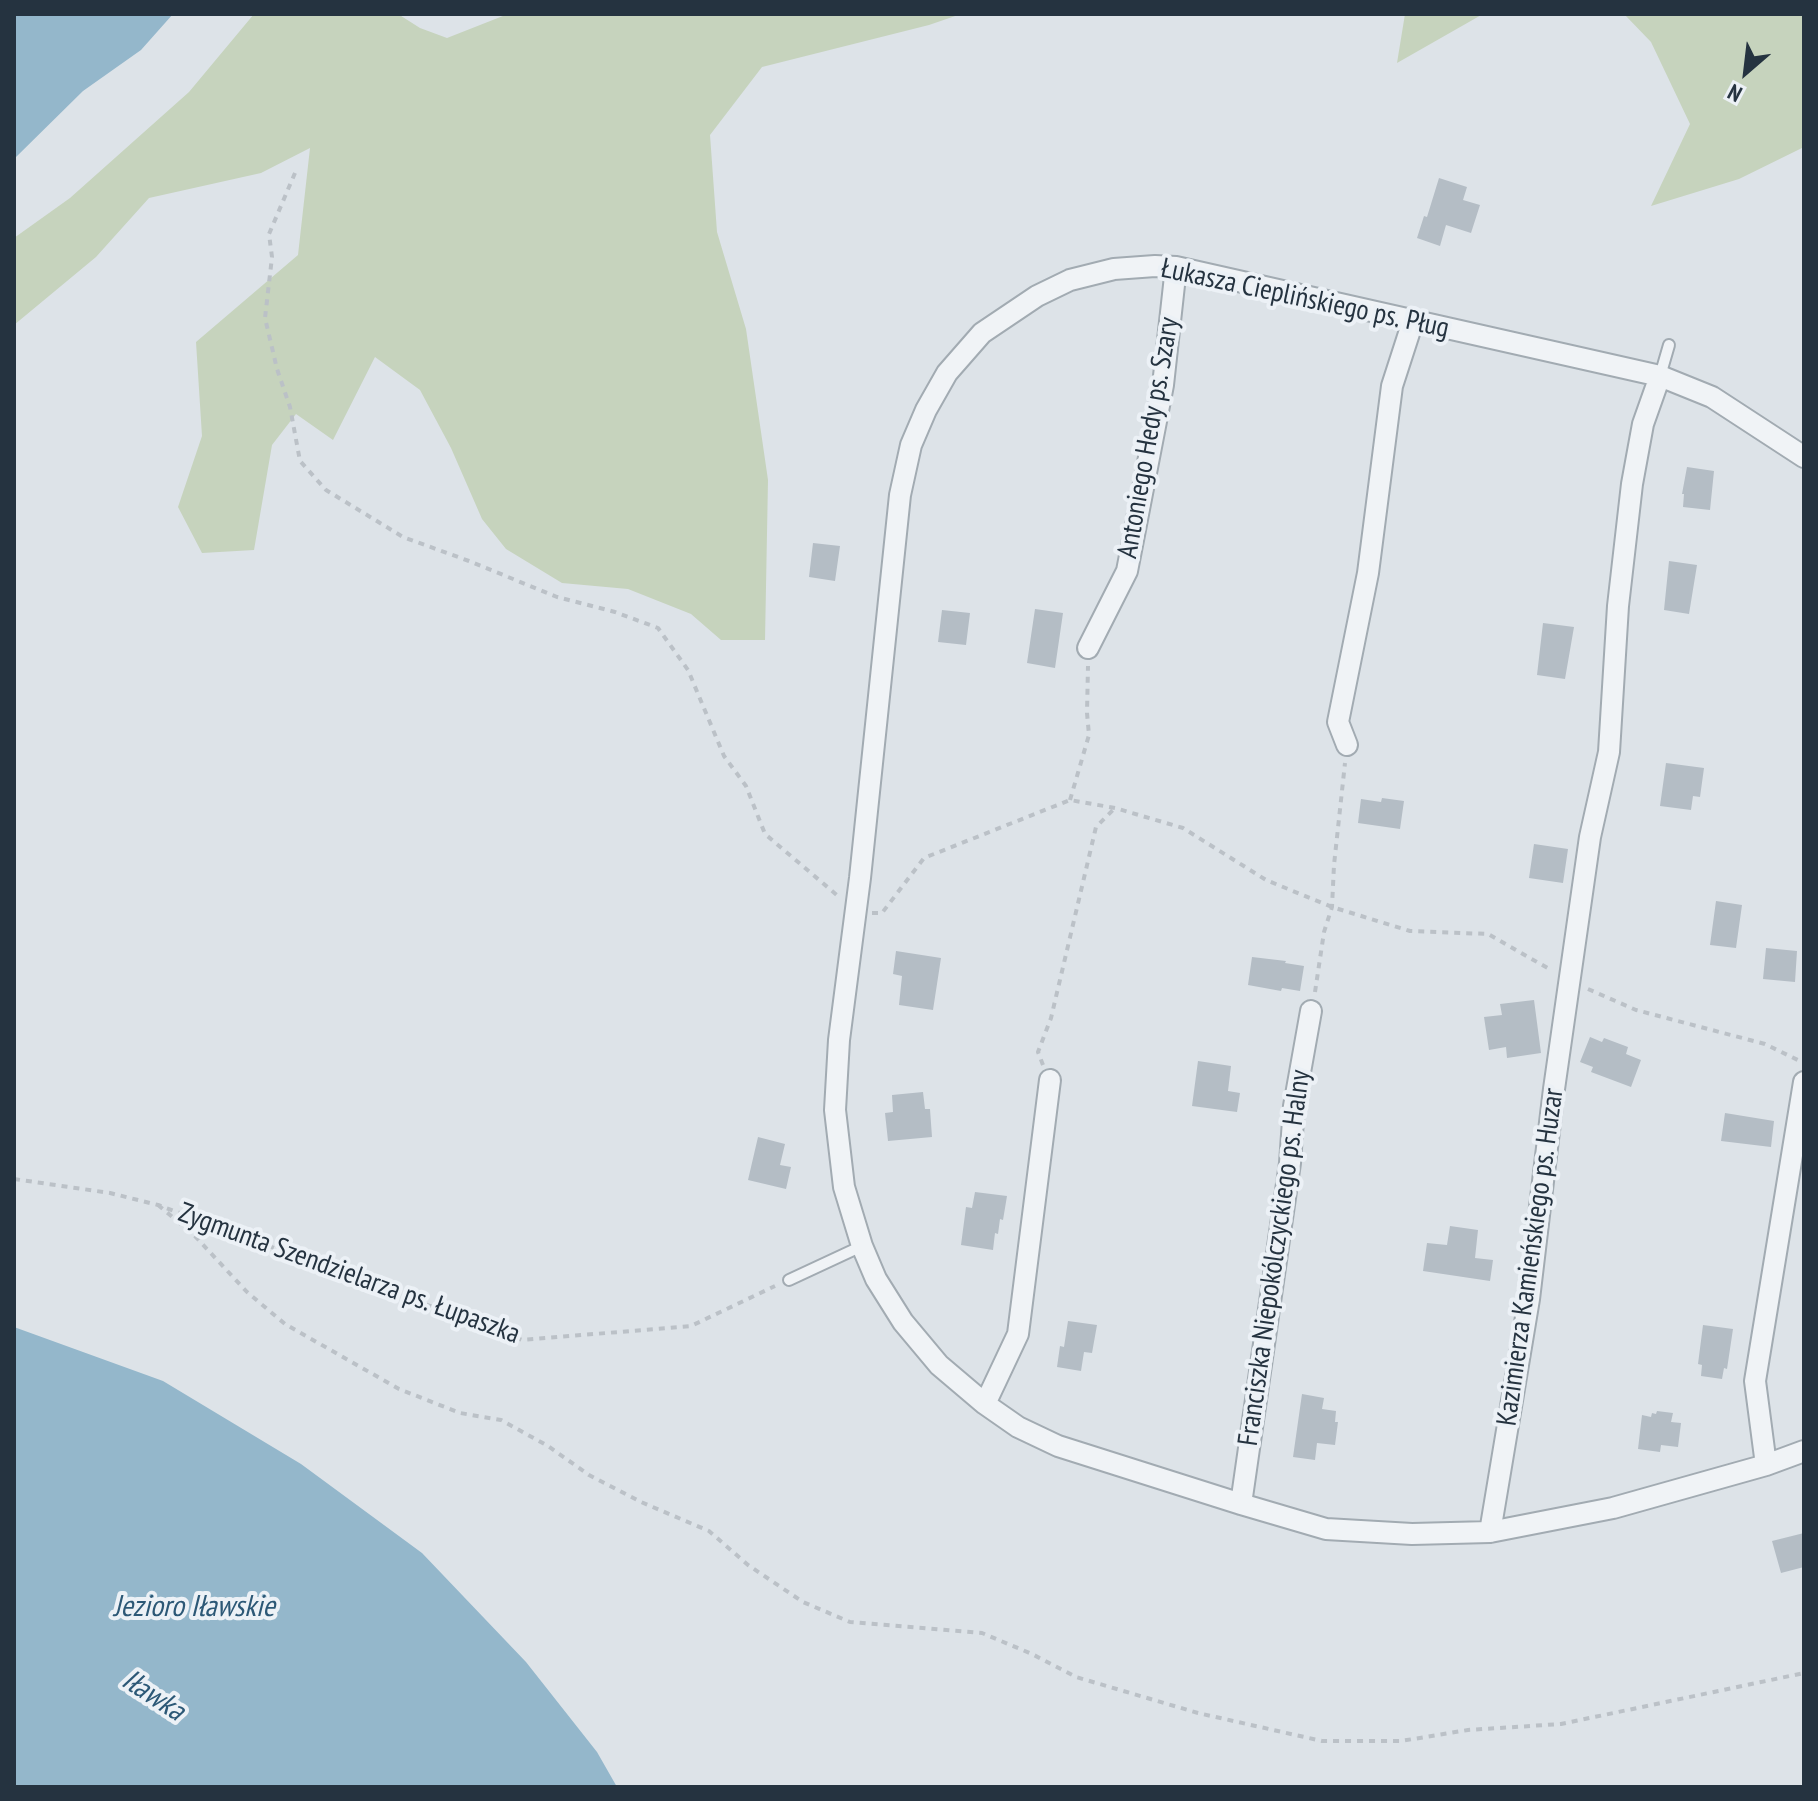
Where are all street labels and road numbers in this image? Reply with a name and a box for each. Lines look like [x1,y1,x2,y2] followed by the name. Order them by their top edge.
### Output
[1158,252,1452,346] street label: Łukasza Cieplińskiego ps. Pług
[1111,315,1187,561] street label: Antoniego Hedy ps. Szary
[1232,1068,1318,1448] street label: Franciszka Niepokólczyckiego ps. Halny
[1491,1086,1571,1428] street label: Kazimierza Kamieńskiego ps. Huzar
[174,1196,524,1352] street label: Zygmunta Szendzielarza ps. Łupaszka

